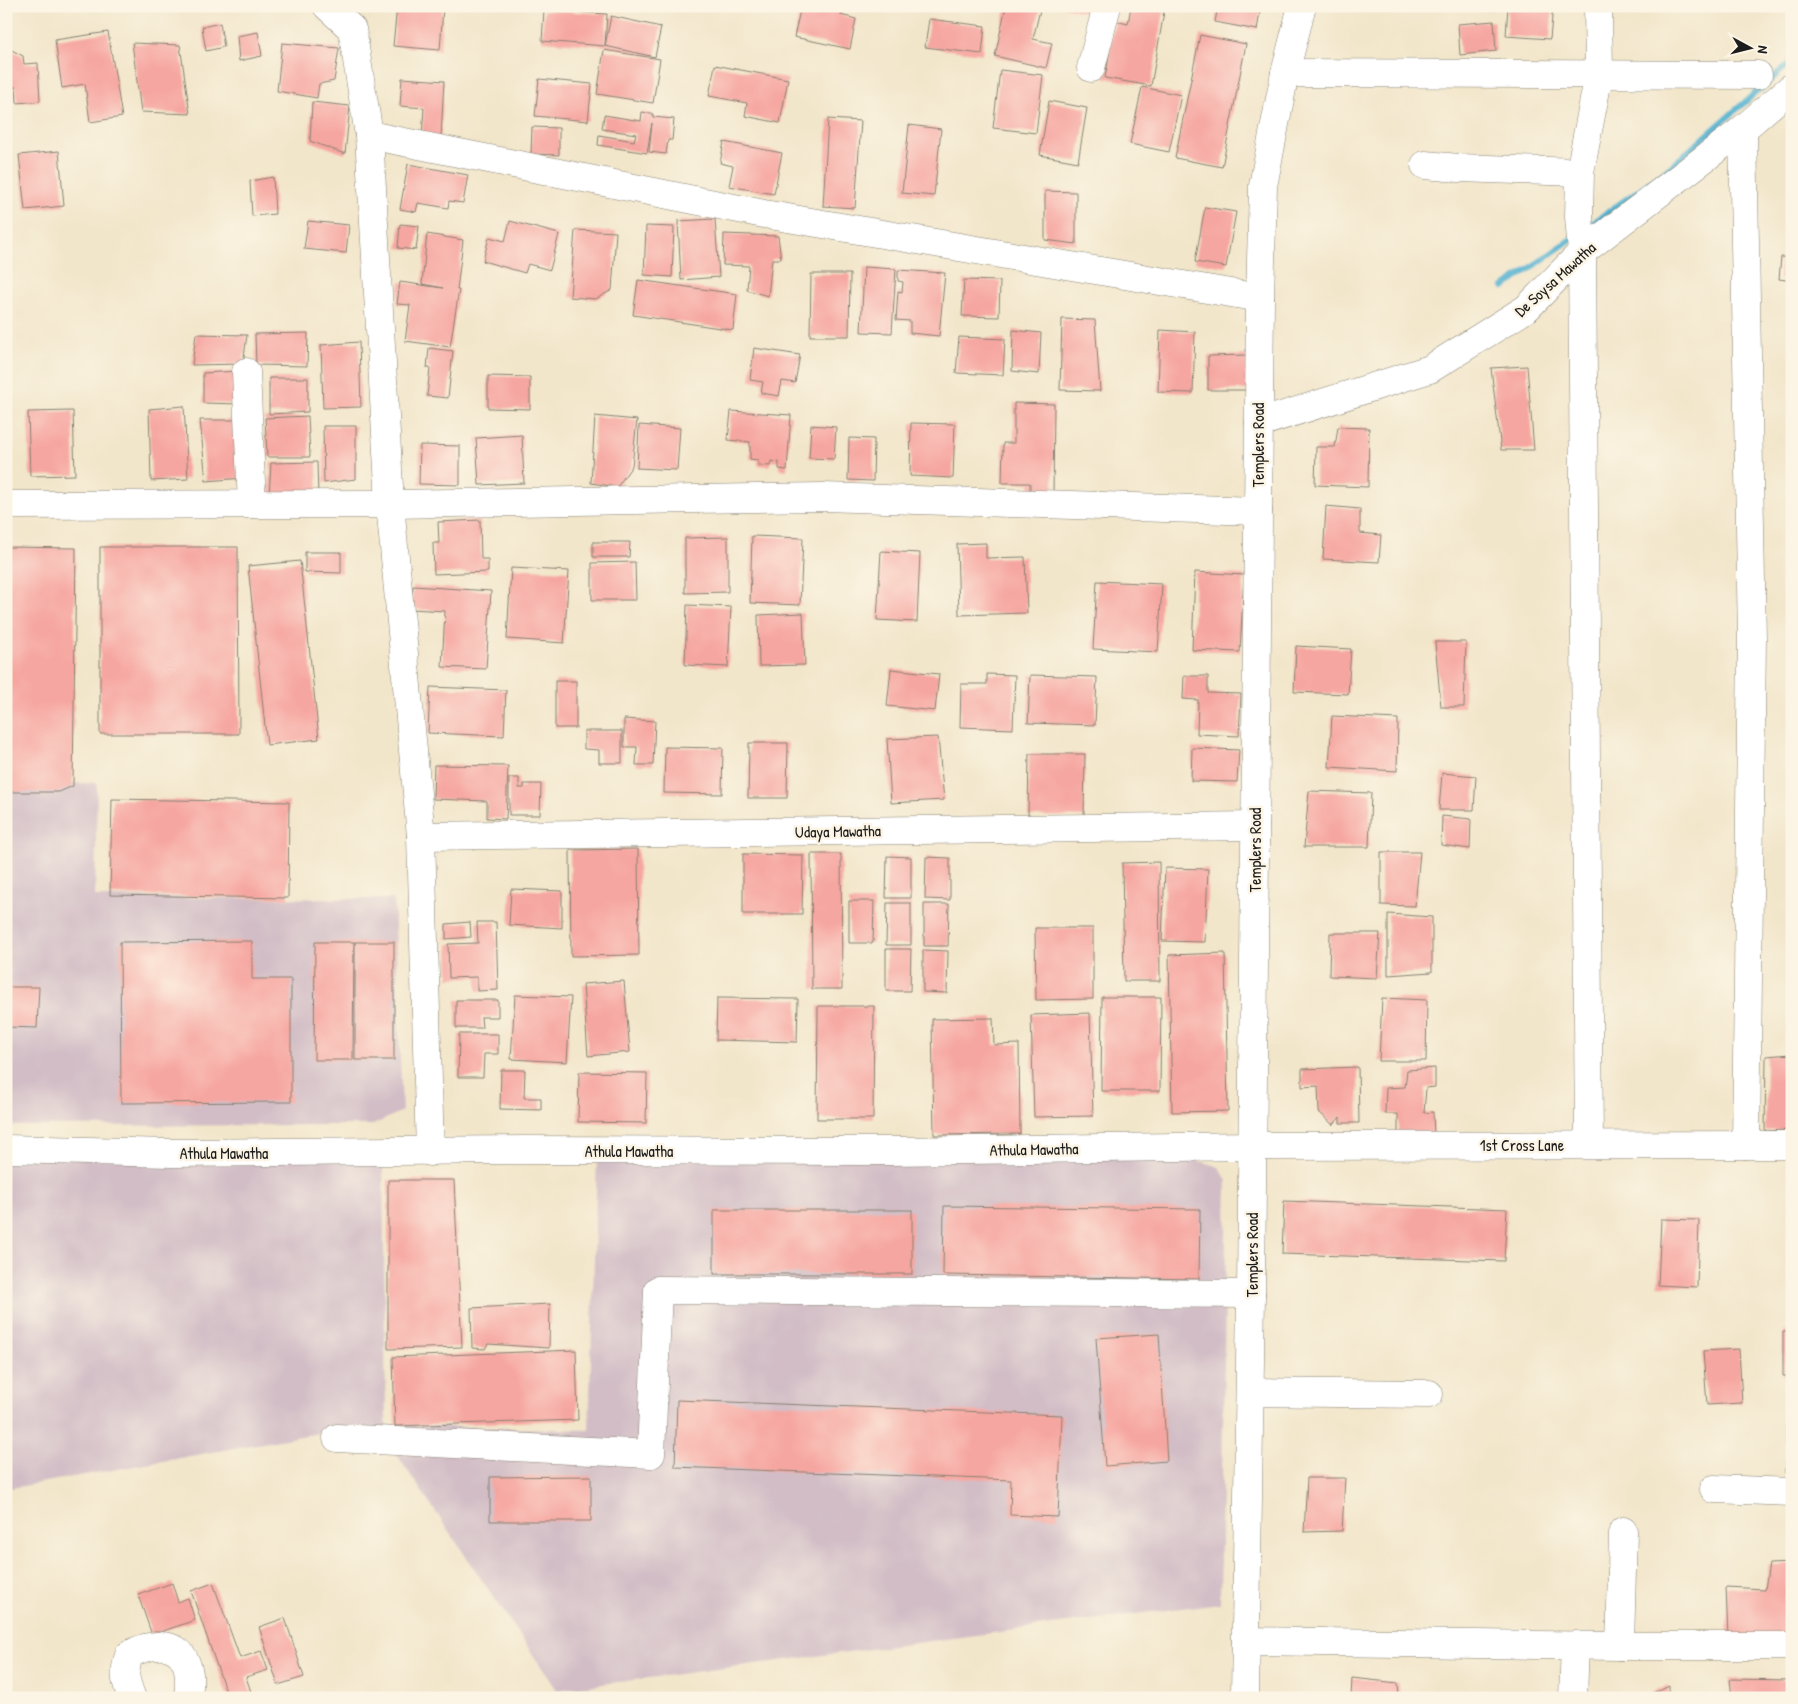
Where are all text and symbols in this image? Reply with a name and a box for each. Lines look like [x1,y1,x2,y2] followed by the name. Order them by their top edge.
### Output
[1726,22,1776,72] north arrow
[1753,45,1773,55] text: N
[1510,237,1600,321] street label: De Soysa Mawatha
[1247,403,1269,487] street label: Templers Road
[1244,808,1266,892] street label: Templers Road
[795,819,881,843] street label: Udaya Mawatha
[1480,1134,1565,1156] street label: 1st Cross Lane
[990,1137,1078,1161] street label: Athula Mawatha
[585,1140,673,1162] street label: Athula Mawatha
[180,1142,268,1164] street label: Athula Mawatha
[1241,1213,1263,1297] street label: Templers Road

